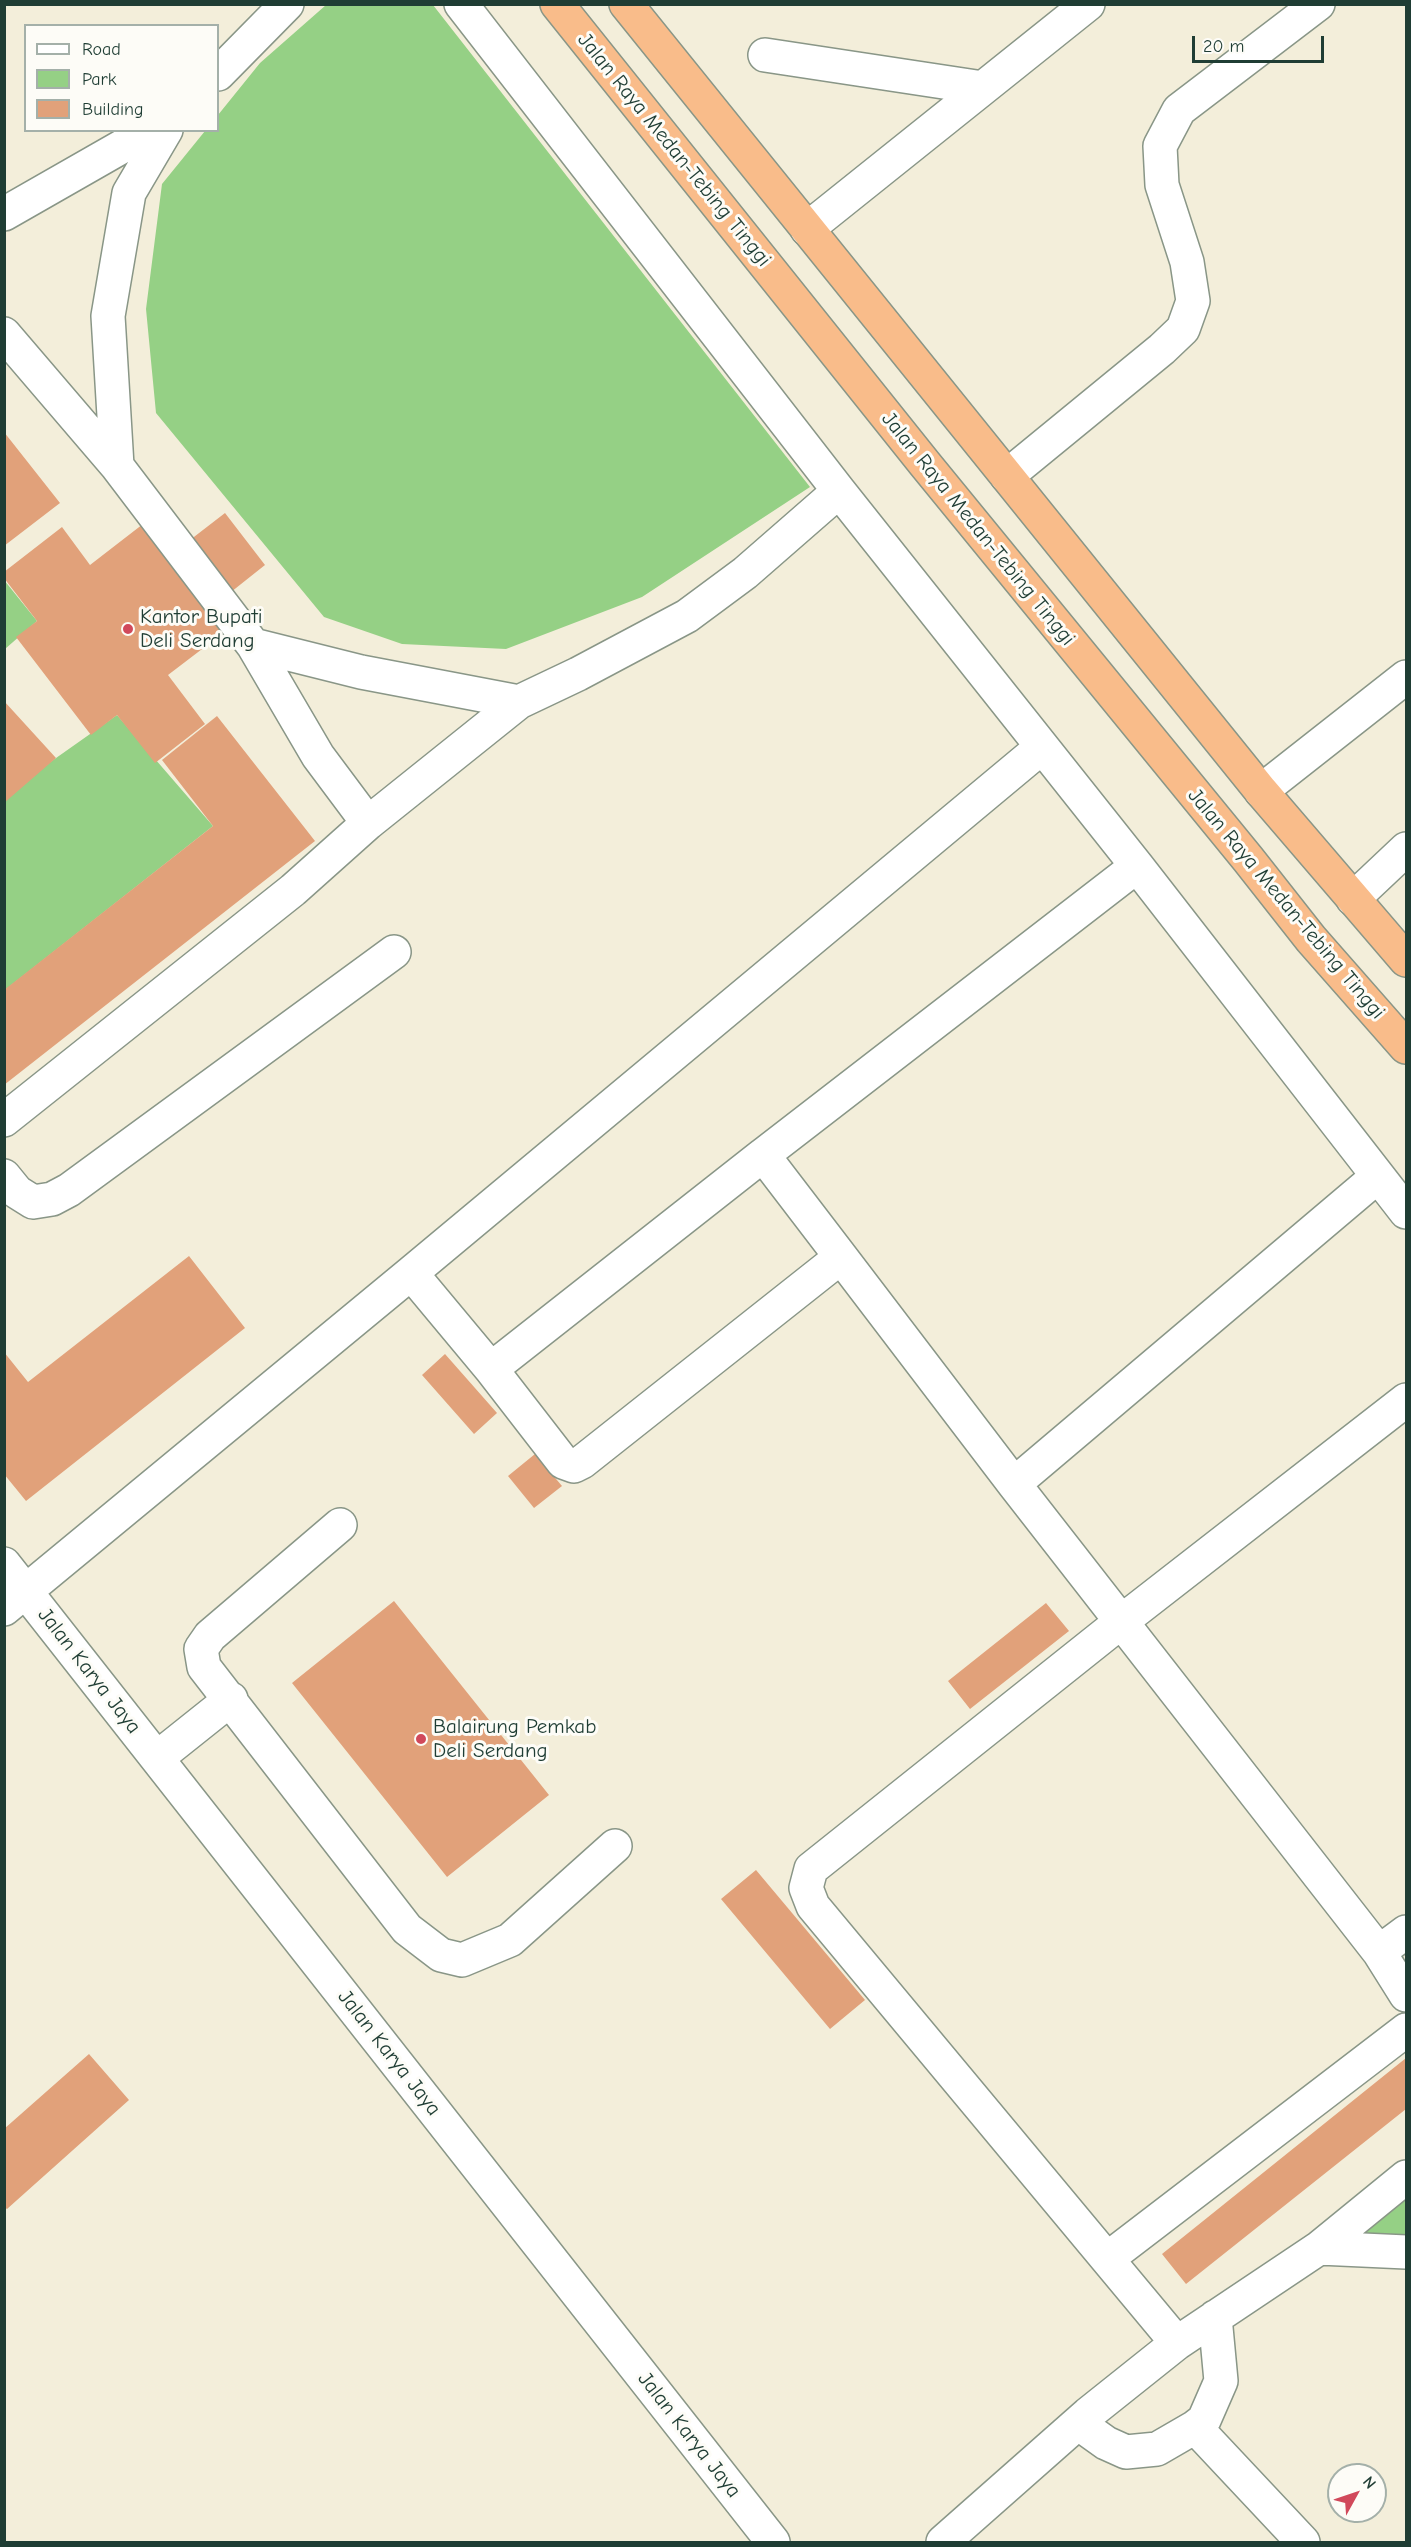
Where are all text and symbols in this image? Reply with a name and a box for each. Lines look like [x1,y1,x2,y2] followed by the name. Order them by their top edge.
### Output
[24,24,219,132] legend
[1195,24,1327,62] scale bar
[572,28,776,272] street label: Jalan Raya Medan-Tebing Tinggi
[1203,36,1244,57] text: 20 m
[82,39,121,60] text: Road
[82,69,116,90] text: Park
[82,99,144,120] text: Building
[876,407,1080,651] street label: Jalan Raya Medan-Tebing Tinggi
[140,604,263,654] place label: Kantor Bupati Deli Serdang
[121,622,135,636] marker: Kantor Bupati Deli Serdang
[1182,784,1390,1024] street label: Jalan Raya Medan-Tebing Tinggi
[32,1603,146,1739] street label: Jalan Karya Jaya
[433,1714,596,1764] place label: Balairung Pemkab Deli Serdang
[414,1732,428,1746] marker: Balairung Pemkab Deli Serdang
[332,1985,446,2121] street label: Jalan Karya Jaya
[632,2367,746,2503] street label: Jalan Karya Jaya
[1327,2463,1387,2523] north arrow
[1359,2473,1380,2492] text: N

